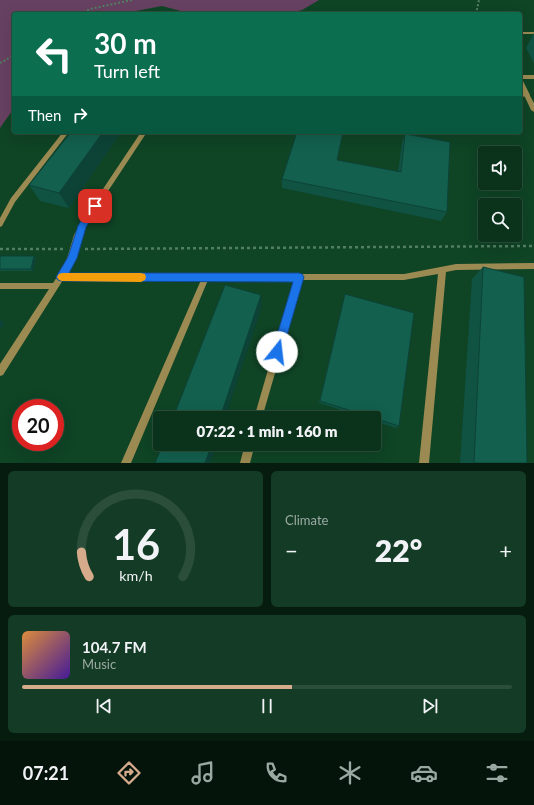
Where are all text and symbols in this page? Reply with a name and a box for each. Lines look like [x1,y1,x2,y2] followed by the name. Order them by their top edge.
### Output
[94,26,157,60] text: 30 m
[28,28,80,80] icon: left
[94,60,160,82] text: Turn left
[69,104,91,126] icon: right
[28,106,61,124] text: Then
[478,146,522,242] map controls
[478,146,522,190] button: sound
[78,189,112,223] pin
[84,195,106,217] icon: arrive
[478,198,522,242] button: search
[256,331,298,373] position arrow
[12,399,64,451] speed limit sign: 20
[196,422,338,440] text: 07:22 · 1 min · 160 m
[285,512,328,528] text: Climate
[111,519,160,569] text: 16
[375,532,422,568] text: 22°
[285,537,298,564] text: −
[499,537,512,564] text: +
[119,567,152,584] text: km/h
[82,638,147,656] text: 104.7 FM
[82,656,116,672] text: Music
[93,695,115,717] icon: previous
[256,695,278,717] icon: pause
[419,695,441,717] icon: next
[115,759,143,787] icon: directions
[189,759,217,787] icon: music
[262,759,290,787] icon: phone
[336,759,364,787] icon: climate
[410,759,438,787] icon: car
[483,759,511,787] icon: filters
[23,762,69,784] text: 07:21

